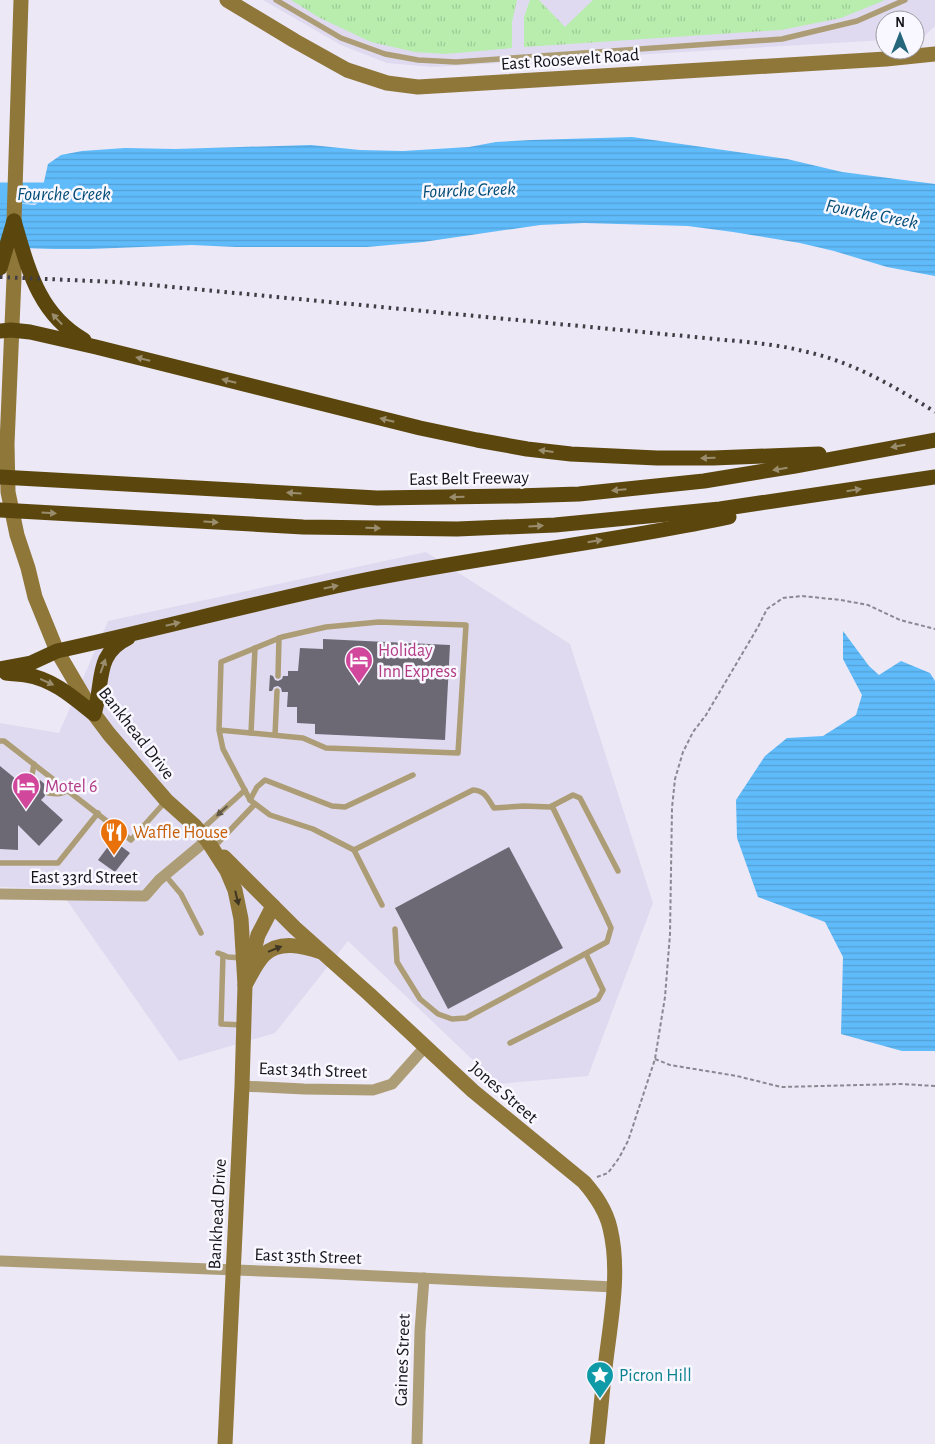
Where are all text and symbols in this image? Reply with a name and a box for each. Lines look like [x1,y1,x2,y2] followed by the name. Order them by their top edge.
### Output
[875,10,925,60] north arrow
[895,16,905,30] text: N
[500,46,640,74] street label: East Roosevelt Road
[422,179,516,202] water label: Fourche Creek
[17,185,111,204] water label: Fourche Creek
[824,196,920,233] water label: Fourche Creek
[51,313,63,325] one-way arrow
[135,355,150,363] one-way arrow
[222,377,237,385] one-way arrow
[379,416,394,424] one-way arrow
[890,443,906,451] one-way arrow
[538,447,554,455] one-way arrow
[700,454,716,462] one-way arrow
[771,465,787,473] one-way arrow
[409,469,530,489] street label: East Belt Freeway
[611,486,627,494] one-way arrow
[846,486,862,494] one-way arrow
[286,489,302,497] one-way arrow
[448,493,464,501] one-way arrow
[41,509,57,517] one-way arrow
[203,518,219,526] one-way arrow
[528,521,544,529] one-way arrow
[366,524,382,532] one-way arrow
[587,537,603,545] one-way arrow
[324,583,339,591] one-way arrow
[165,620,180,628] one-way arrow
[378,642,457,681] place label: Holiday Inn Express
[344,645,374,684] hotel icon: Holiday Inn Express
[99,658,107,673] one-way arrow
[40,679,54,687] one-way arrow
[95,684,177,783] street label: Bankhead Drive
[11,771,41,810] hotel icon: Motel 6
[45,778,97,796] place label: Motel 6
[216,805,228,817] one-way arrow
[99,817,129,856] restaurant icon: Waffle House
[133,824,228,842] place label: Waffle House
[30,869,138,887] street label: East 33rd Street
[233,891,241,906] one-way arrow
[268,945,283,953] one-way arrow
[466,1059,541,1127] street label: Jones Street
[258,1060,368,1082] street label: East 34th Street
[206,1158,230,1270] street label: Bankhead Drive
[254,1246,362,1268] street label: East 35th Street
[392,1313,414,1407] street label: Gaines Street
[585,1360,615,1399] place icon: Picron Hill
[619,1367,692,1385] place label: Picron Hill

